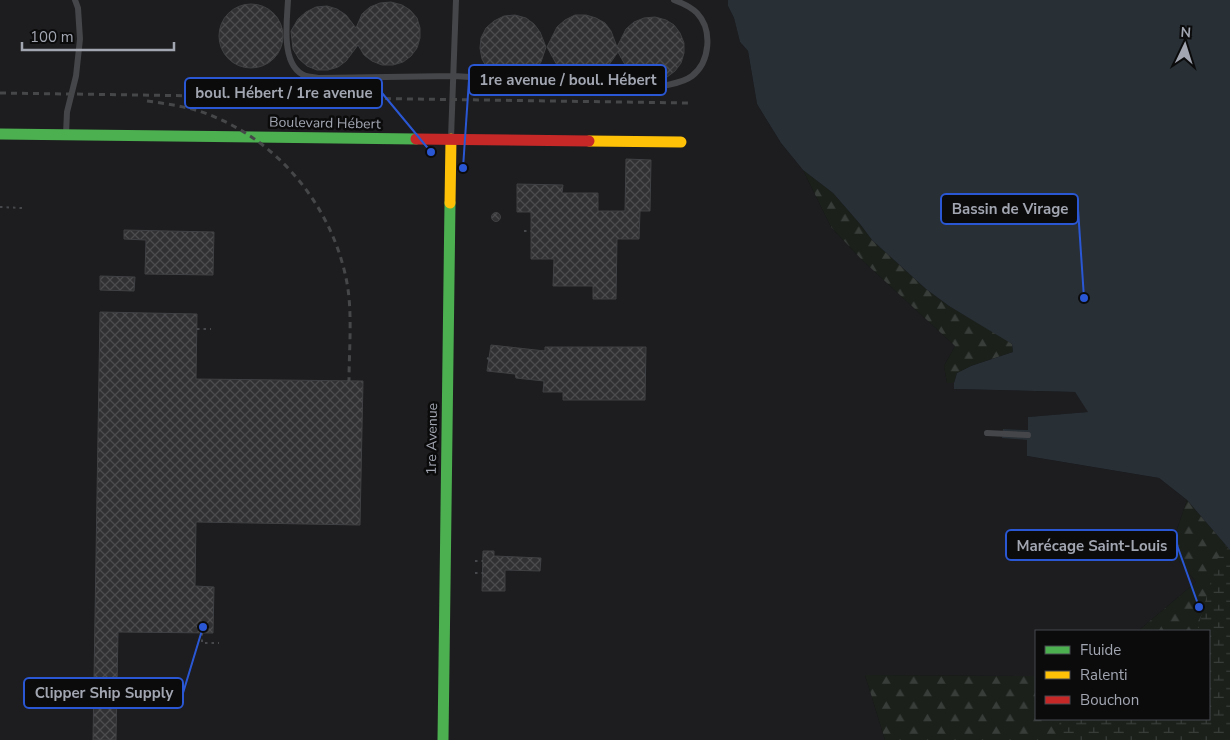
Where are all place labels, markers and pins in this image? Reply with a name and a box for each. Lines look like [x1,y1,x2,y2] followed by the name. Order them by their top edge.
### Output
[469,65,666,95] callout: 1re avenue / boul. Hébert
[185,78,382,108] callout: boul. Hébert / 1re avenue
[941,194,1078,224] callout: Bassin de Virage
[1006,530,1177,560] callout: Marécage Saint-Louis
[24,678,183,708] callout: Clipper Ship Supply

